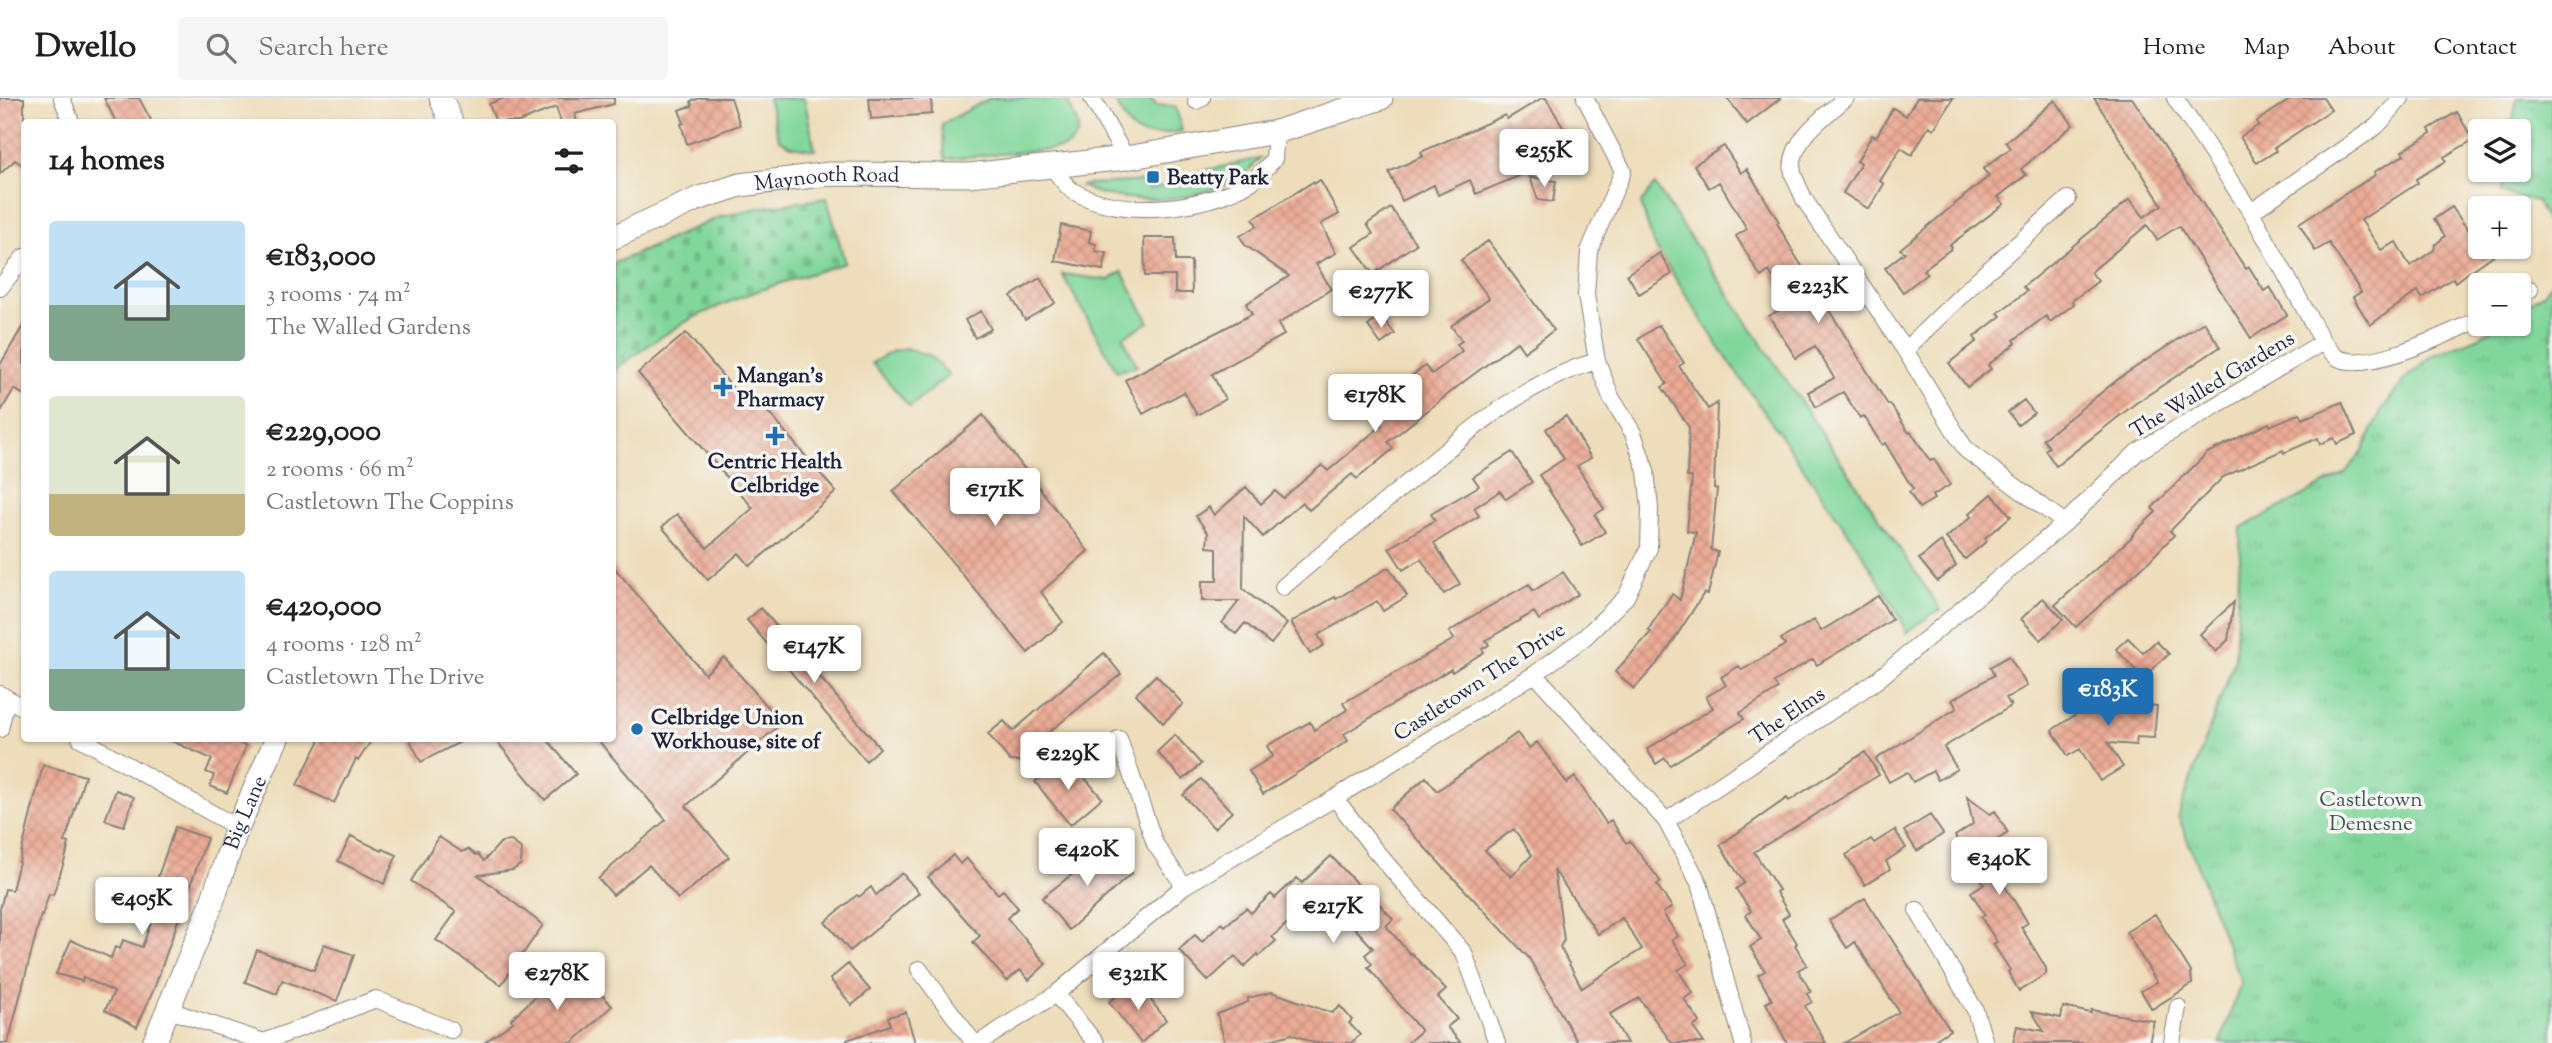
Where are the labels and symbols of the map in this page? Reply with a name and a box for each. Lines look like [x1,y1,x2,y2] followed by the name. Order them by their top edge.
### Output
[1495,130,1593,189] pin: €255K
[753,161,900,200] street label: Maynooth Road
[1167,164,1269,194] place label: Beatty Park
[1145,169,1161,185] marker: Beatty Park
[1769,266,1867,325] pin: €223K
[1332,271,1430,330] pin: €277K
[2125,325,2301,447] street label: The Walled Gardens
[737,362,825,416] place label: Mangan's Pharmacy
[1326,374,1424,434] pin: €178K
[715,379,731,395] marker: Mangan's Pharmacy
[765,426,785,446] marker: Centric Health Celbridge
[708,448,843,502] place label: Centric Health Celbridge
[946,468,1044,528] pin: €171K
[1388,616,1572,750] street label: Castletown The Drive
[765,626,863,685] pin: €147K
[2059,668,2157,728] pin: €183K
[1744,680,1832,753] street label: The Elms
[651,704,822,758] place label: Celbridge Union Workhouse, site of
[629,721,645,737] marker: Celbridge Union Workhouse, site of
[1019,732,1117,792] pin: €229K
[218,771,276,854] street label: Big Lane
[2319,786,2423,840] park label: Castletown Demesne
[1038,828,1136,888] pin: €420K
[1950,838,2048,897] pin: €340K
[93,878,191,937] pin: €405K
[1284,886,1382,945] pin: €217K
[508,953,606,1012] pin: €278K
[1089,953,1187,1012] pin: €321K

